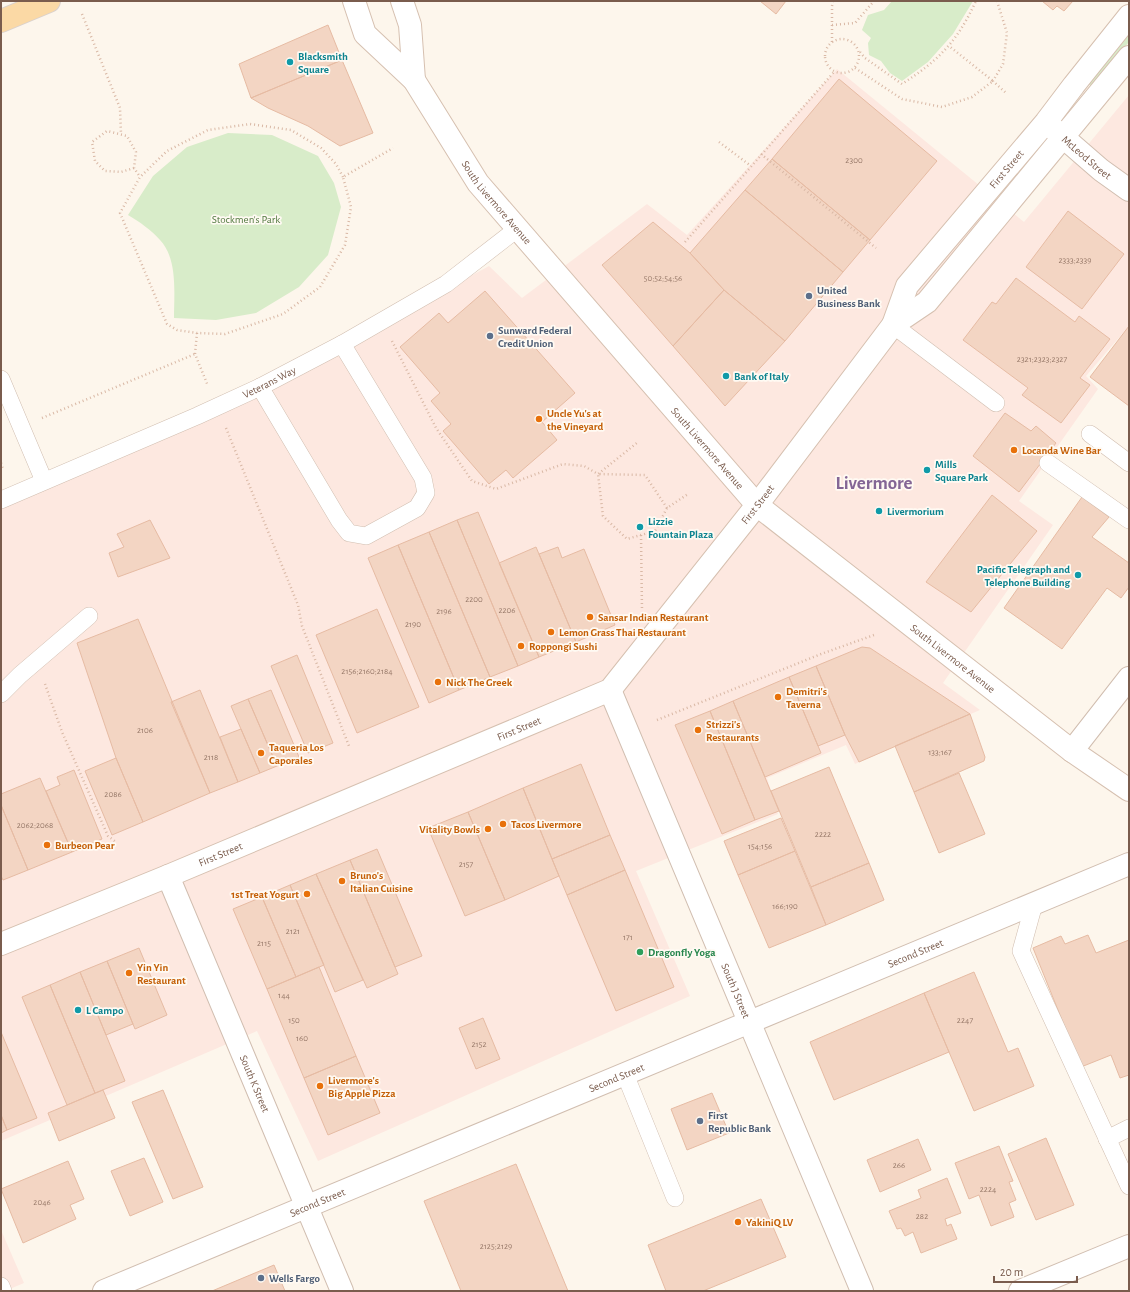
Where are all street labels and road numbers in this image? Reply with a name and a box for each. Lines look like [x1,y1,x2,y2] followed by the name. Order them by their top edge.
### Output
[1060,134,1113,182] street label: McLeod Street
[987,148,1026,190] street label: First Street
[460,159,533,246] street label: South Livermore Avenue
[241,364,298,400] street label: Veterans Way
[669,405,746,491] street label: South Livermore Avenue
[739,482,777,526] street label: First Street
[908,622,997,695] street label: South Livermore Avenue
[496,715,543,743] street label: First Street
[197,840,244,869] street label: First Street
[886,937,945,970] street label: Second Street
[719,962,752,1020] street label: South J Street
[238,1053,272,1114] street label: South K Street
[587,1061,646,1094] street label: Second Street
[288,1186,347,1219] street label: Second Street

